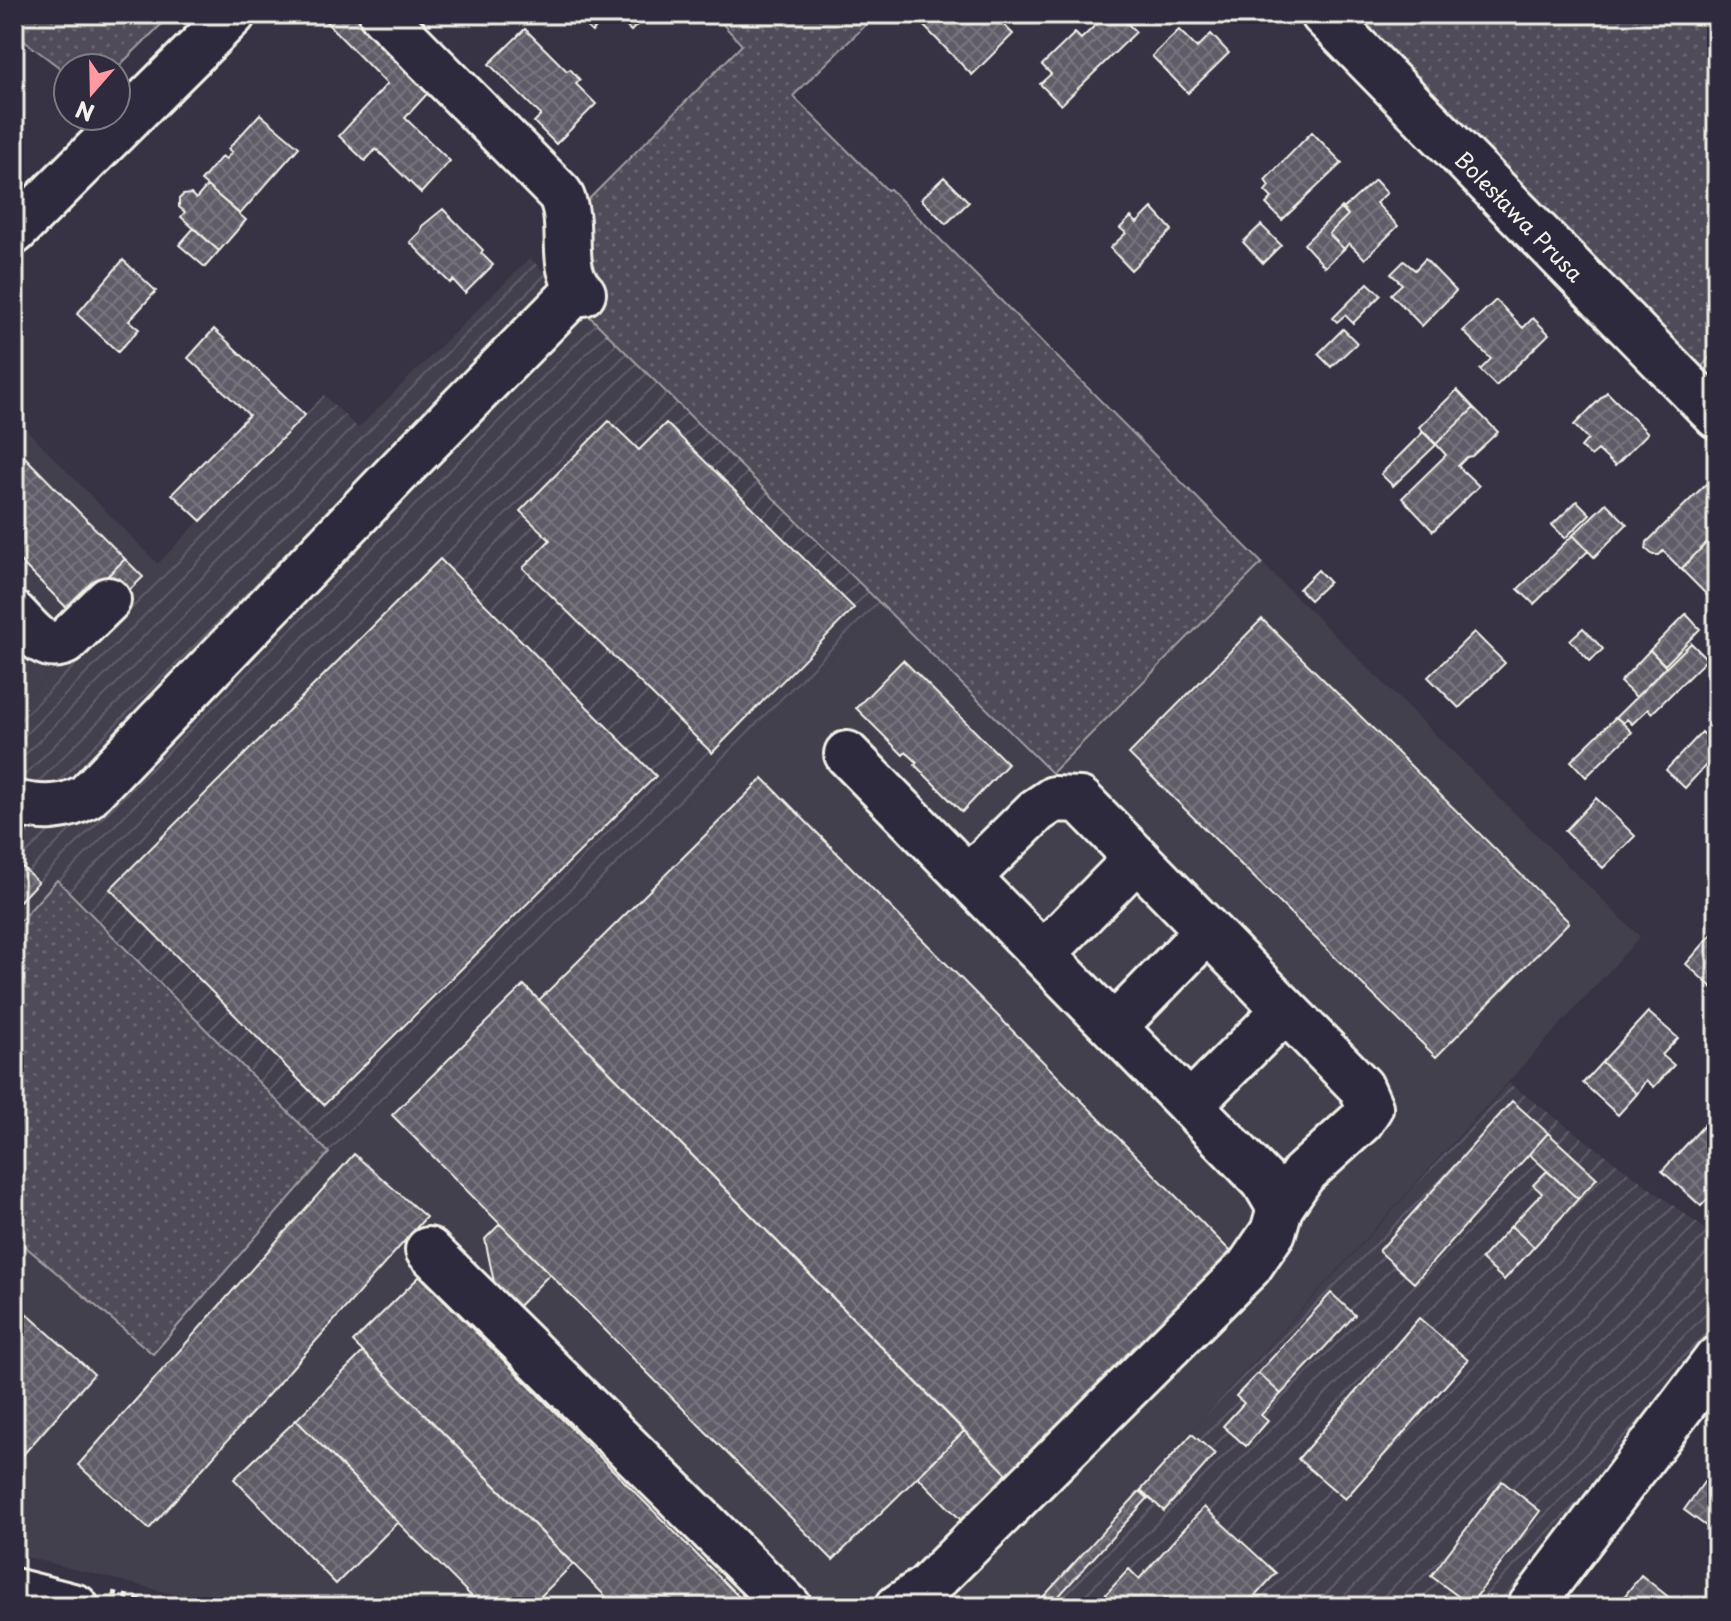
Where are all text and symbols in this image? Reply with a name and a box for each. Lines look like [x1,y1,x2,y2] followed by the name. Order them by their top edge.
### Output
[52,52,132,132] north arrow
[71,94,98,131] text: N
[1448,143,1593,289] street label: Bolesława Prusa

